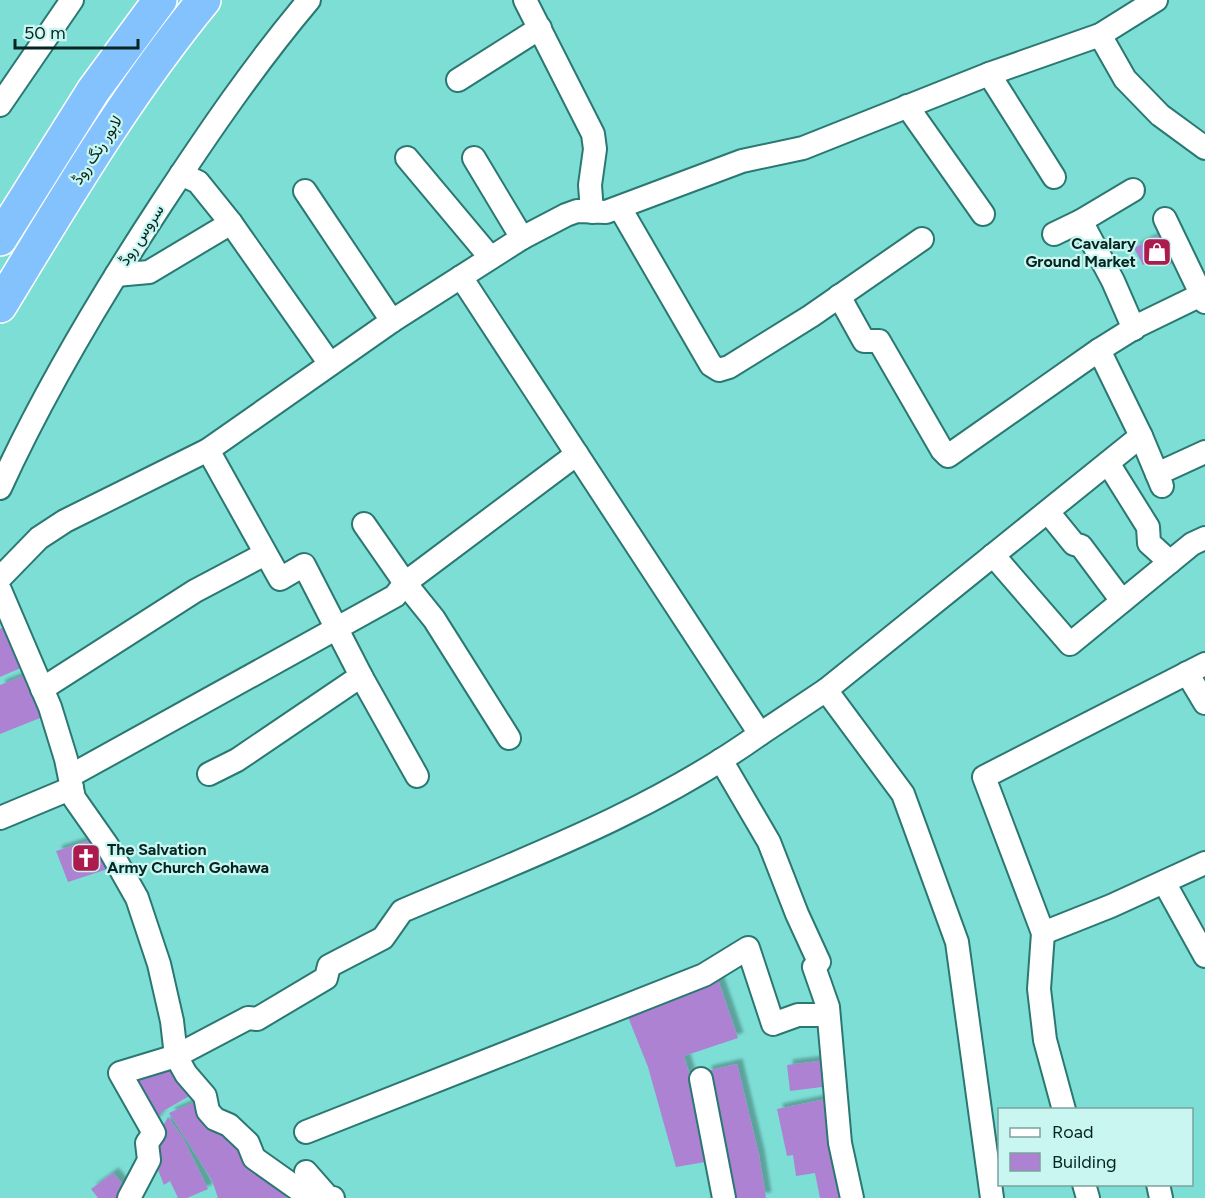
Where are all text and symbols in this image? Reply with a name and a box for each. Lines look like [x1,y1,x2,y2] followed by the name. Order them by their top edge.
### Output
[15,12,138,50] scale bar
[24,22,66,44] text: 50 m
[68,112,127,189] street label: لاہور رنگ روڈ
[114,201,168,269] street label: سروس روڈ
[1025,234,1137,271] place label: Cavalary Ground Market
[1141,236,1173,268] shop icon: Cavalary Ground Market
[107,840,269,877] place label: The Salvation Army Church Gohawa
[70,842,102,874] church icon: The Salvation Army Church Gohawa
[998,1108,1193,1186] legend
[1052,1121,1093,1143] text: Road
[1052,1151,1117,1173] text: Building

